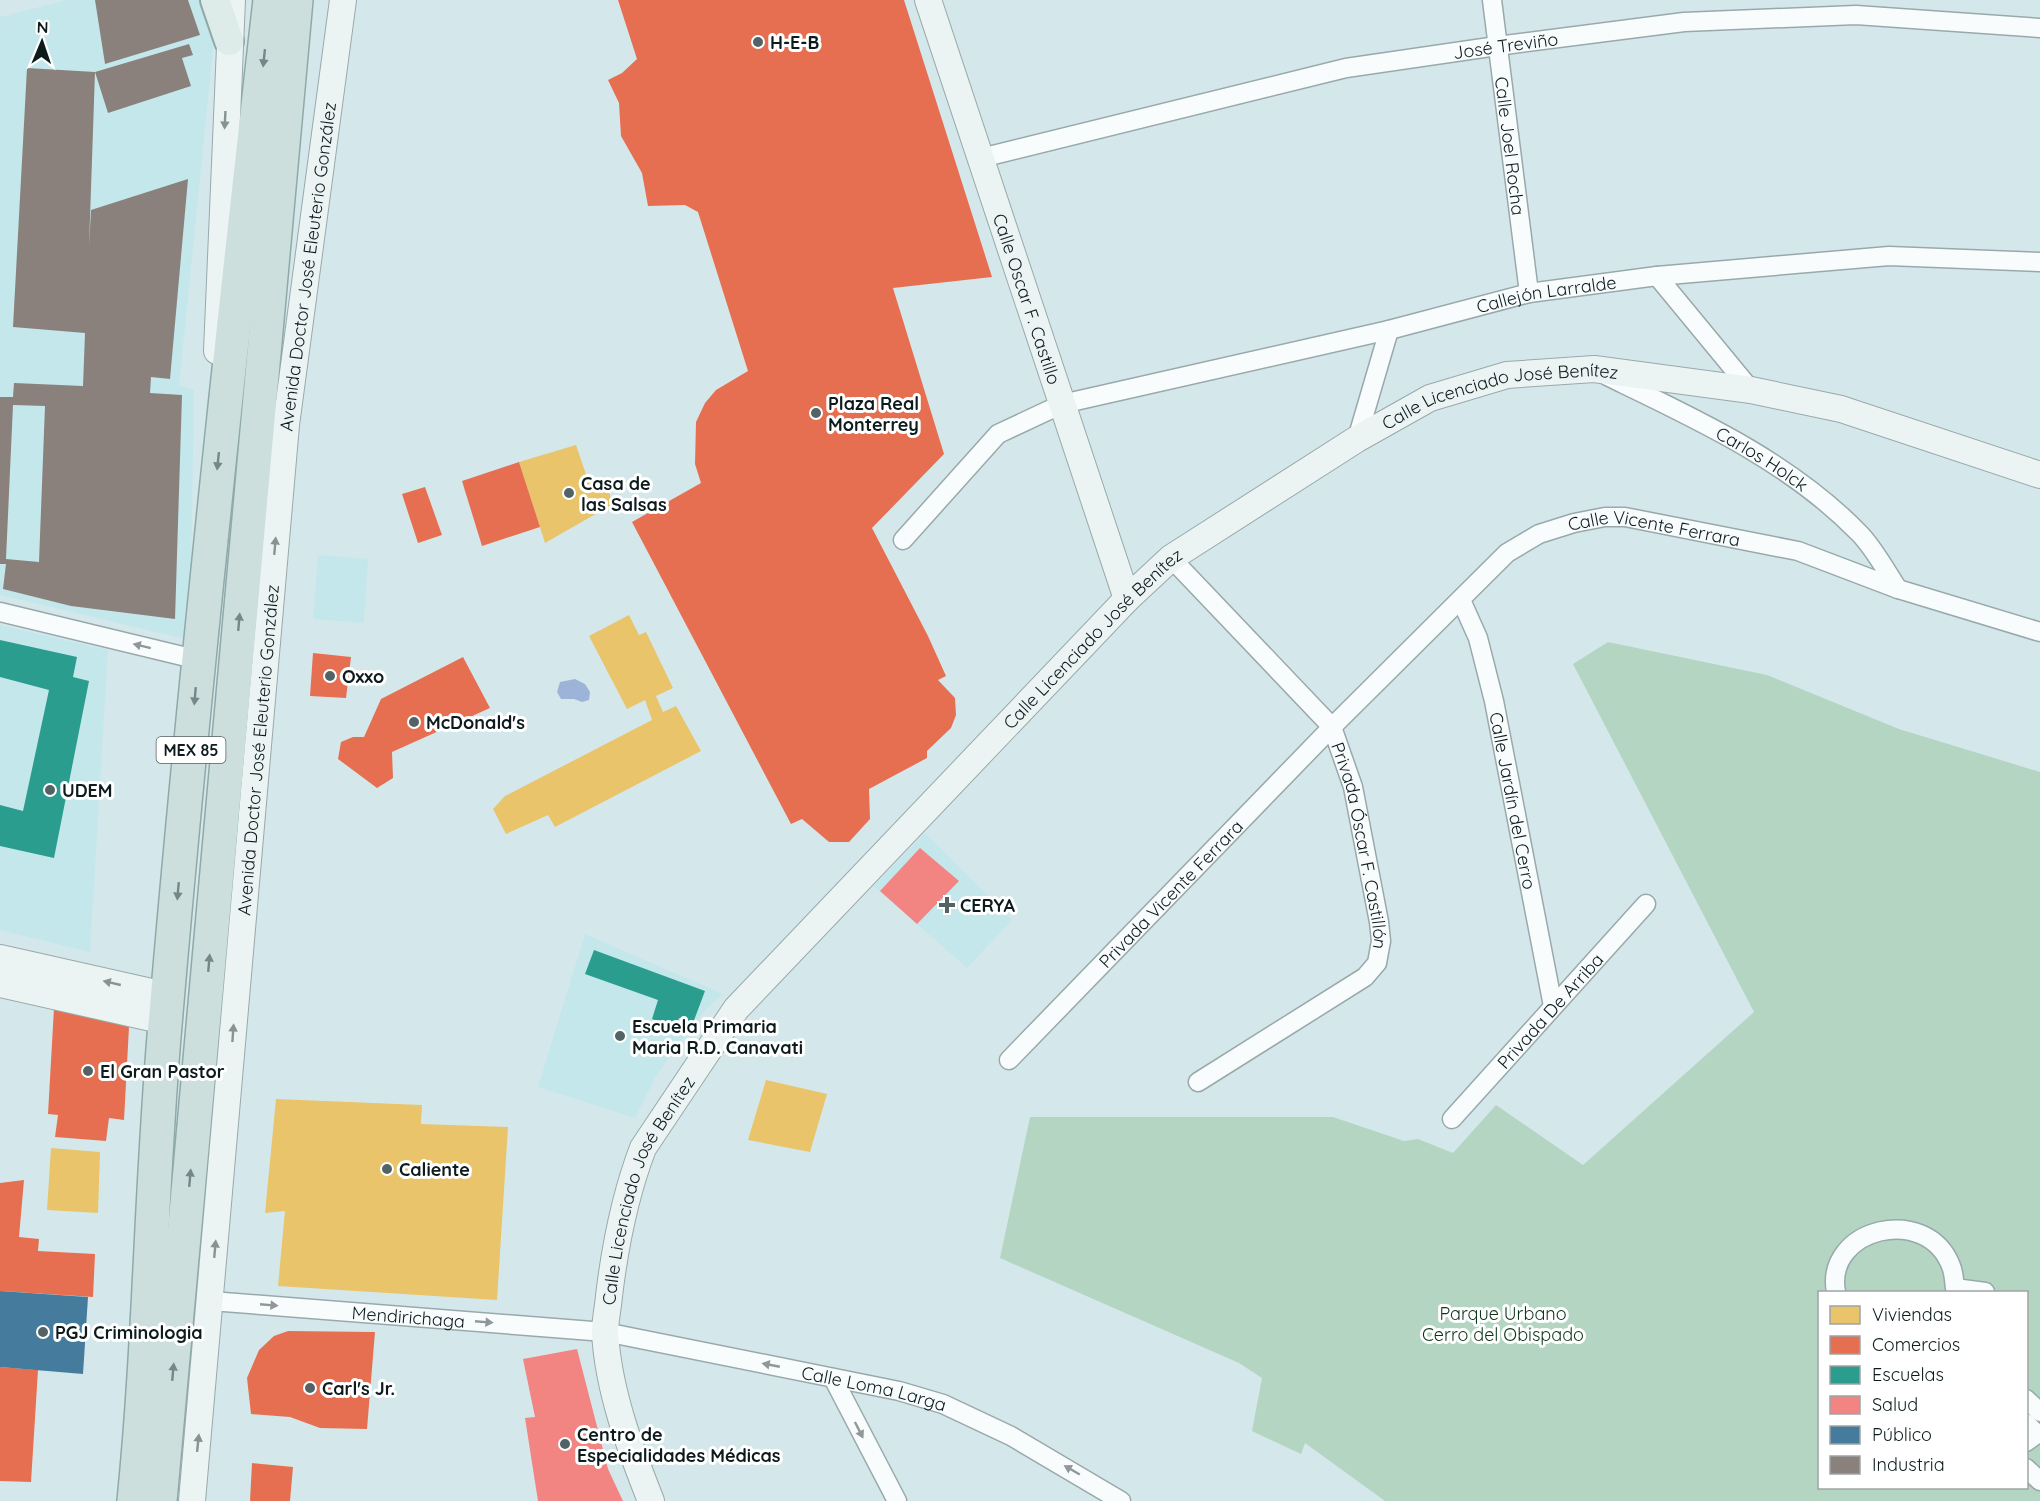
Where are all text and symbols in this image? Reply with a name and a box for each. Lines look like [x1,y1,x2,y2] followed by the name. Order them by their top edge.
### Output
[12,12,72,72] north arrow
[36,17,49,37] text: N
[1451,27,1559,64] street label: José Treviño
[770,31,819,54] place label: H-E-B
[751,35,765,49] marker: H-E-B
[259,49,268,68] one-way arrow
[1490,75,1531,217] street label: Calle Joel Rocha
[274,100,341,432] street label: Avenida Doctor José Eleuterio González
[221,111,230,130] one-way arrow
[988,210,1066,387] street label: Calle Oscar F. Castillo
[1474,270,1618,318] street label: Callejón Larralde
[1378,358,1620,434] street label: Calle Licenciado José Benítez
[828,392,919,436] place label: Plaza Real Monterrey
[809,406,823,420] marker: Plaza Real Monterrey
[1712,421,1813,496] street label: Carlos Holck
[214,451,223,470] one-way arrow
[581,472,667,516] place label: Casa de las Salsas
[562,486,576,500] marker: Casa de las Salsas
[1565,505,1742,551] street label: Calle Vicente Ferrara
[270,537,280,556] one-way arrow
[998,543,1186,734] street label: Calle Licenciado José Benítez
[232,583,284,916] street label: Avenida Doctor José Eleuterio González
[234,613,244,632] one-way arrow
[132,641,151,651] one-way arrow
[342,665,384,688] place label: Oxxo
[323,669,337,683] marker: Oxxo
[190,687,200,706] one-way arrow
[1485,710,1542,891] street label: Calle Jardín del Cerro
[426,711,525,734] place label: McDonald's
[407,715,421,729] marker: McDonald's
[156,737,225,763] road number: MEX 85
[1327,739,1393,951] street label: Privada Óscar F. Castillón
[62,779,113,802] place label: UDEM
[43,783,57,797] marker: UDEM
[1093,814,1248,972] street label: Privada Vicente Ferrara
[174,881,183,900] one-way arrow
[960,894,1016,917] place label: CERYA
[938,896,956,914] marker: CERYA
[1492,948,1608,1073] street label: Privada De Arriba
[204,953,214,972] one-way arrow
[102,978,121,988] one-way arrow
[632,1015,803,1059] place label: Escuela Primaria Maria R.D. Canavati
[228,1024,238,1043] one-way arrow
[613,1029,627,1043] marker: Escuela Primaria Maria R.D. Canavati
[100,1060,225,1083] place label: El Gran Pastor
[81,1064,95,1078] marker: El Gran Pastor
[597,1071,700,1306] street label: Calle Licenciado José Benítez
[399,1158,470,1181] place label: Caliente
[380,1162,394,1176] marker: Caliente
[185,1169,195,1188] one-way arrow
[210,1239,220,1258] one-way arrow
[1818,1291,2028,1489] legend
[260,1300,279,1310] one-way arrow
[351,1301,466,1332] street label: Mendirichaga
[1422,1302,1584,1346] park label: Parque Urbano Cerro del Obispado
[1872,1303,1952,1326] text: Viviendas
[475,1317,494,1327] one-way arrow
[55,1321,202,1344] place label: PGJ Criminologia
[36,1325,50,1339] marker: PGJ Criminologia
[1872,1333,1960,1356] text: Comercios
[761,1360,780,1369] one-way arrow
[800,1360,949,1416] street label: Calle Loma Larga
[168,1363,177,1382] one-way arrow
[1872,1363,1944,1386] text: Escuelas
[322,1377,395,1400] place label: Carl's Jr.
[303,1381,317,1395] marker: Carl's Jr.
[1872,1393,1918,1416] text: Salud
[854,1421,864,1438] one-way arrow
[577,1423,781,1467] place label: Centro de Especialidades Médicas
[1872,1423,1932,1446] text: Público
[193,1433,203,1452] one-way arrow
[558,1437,572,1451] marker: Centro de Especialidades Médicas
[1872,1453,1945,1476] text: Industria
[1063,1465,1080,1475] one-way arrow

